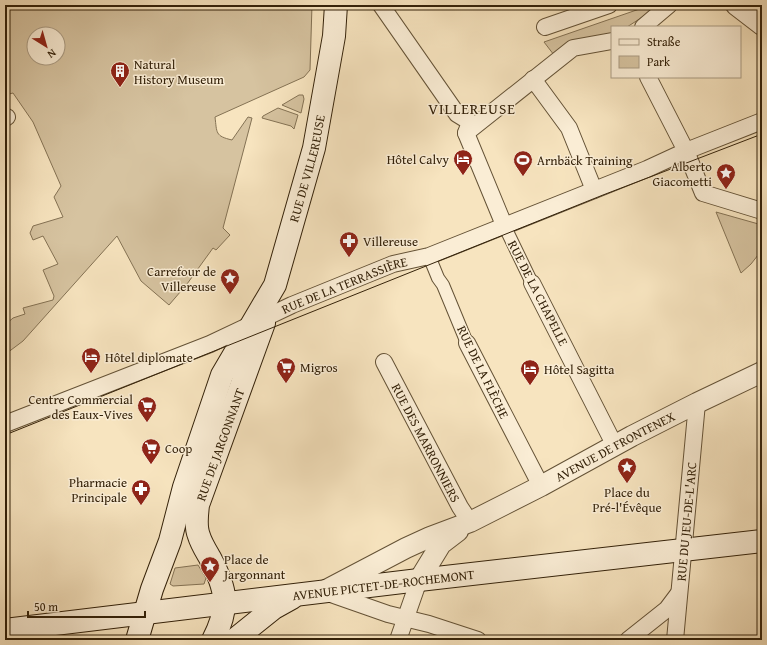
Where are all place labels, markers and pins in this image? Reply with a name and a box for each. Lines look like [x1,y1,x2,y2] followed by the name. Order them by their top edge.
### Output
[134,55,224,89] place label: Natural History Museum
[109,60,131,88] building icon: Natural History Museum
[452,148,474,176] hotel icon: Hôtel Calvy
[512,149,534,177] sports icon: Arnbäck Training
[387,150,450,169] place label: Hôtel Calvy
[537,151,633,170] place label: Arnbäck Training
[653,157,712,191] place label: Alberto Giacometti
[715,162,737,190] place icon: Alberto Giacometti
[338,230,360,258] pharmacy icon: Villereuse
[363,232,418,251] place label: Villereuse
[147,262,216,296] place label: Carrefour de Villereuse
[219,267,241,295] place icon: Carrefour de Villereuse
[80,346,102,374] hotel icon: Hôtel diplomate
[105,348,193,367] place label: Hôtel diplomate
[275,356,297,384] supermarket icon: Migros
[300,358,338,377] place label: Migros
[519,358,541,386] hotel icon: Hôtel Sagitta
[544,360,615,379] place label: Hôtel Sagitta
[28,390,133,424] place label: Centre Commercial des Eaux-Vives
[136,395,158,423] supermarket icon: Centre Commercial des Eaux-Vives
[140,437,162,465] supermarket icon: Coop
[165,439,192,458] place label: Coop
[616,456,638,484] place icon: Place du Pré-l'Évêque
[69,473,127,507] place label: Pharmacie Principale
[130,478,152,506] pharmacy icon: Pharmacie Principale
[592,483,662,517] place label: Place du Pré-l'Évêque
[222,550,286,584] place label: Place de Jargonnant
[199,555,221,583] place icon: Place de Jargonnant

